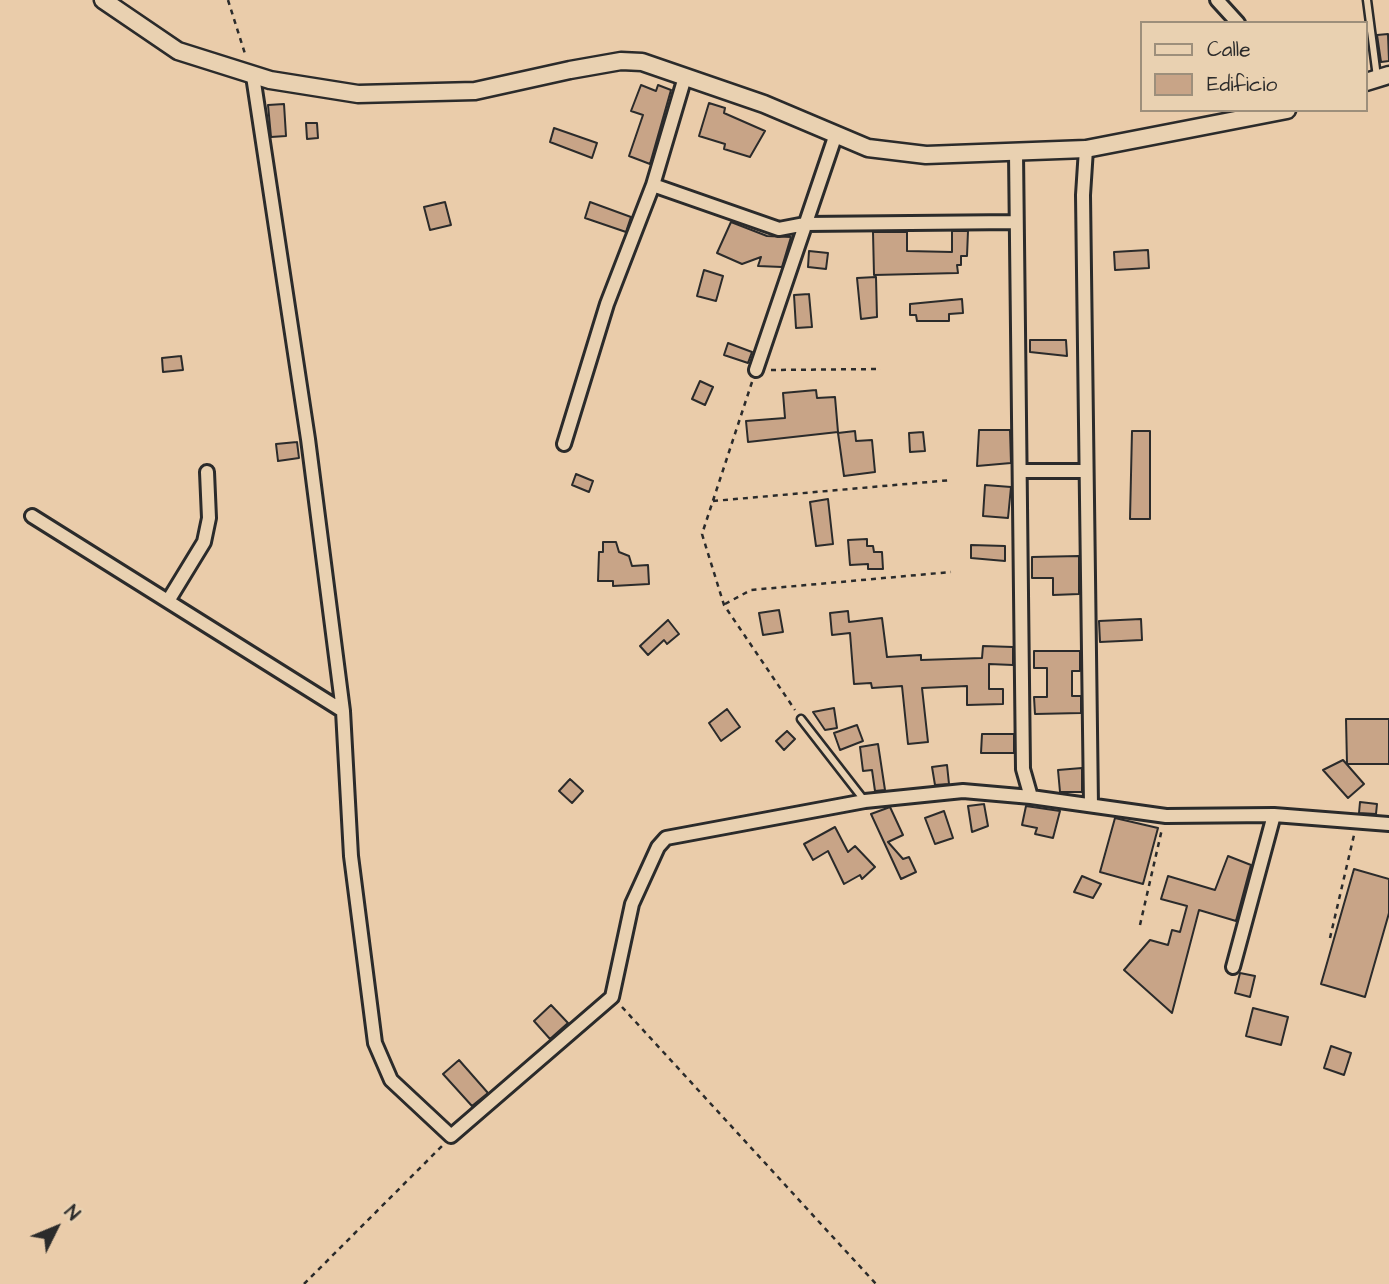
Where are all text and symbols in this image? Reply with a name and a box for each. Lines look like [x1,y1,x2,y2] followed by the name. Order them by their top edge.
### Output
[1140,21,1368,112] legend
[1207,35,1251,64] text: Calle
[1207,70,1277,99] text: Edificio
[21,1193,91,1263] north arrow
[58,1200,86,1227] text: N

